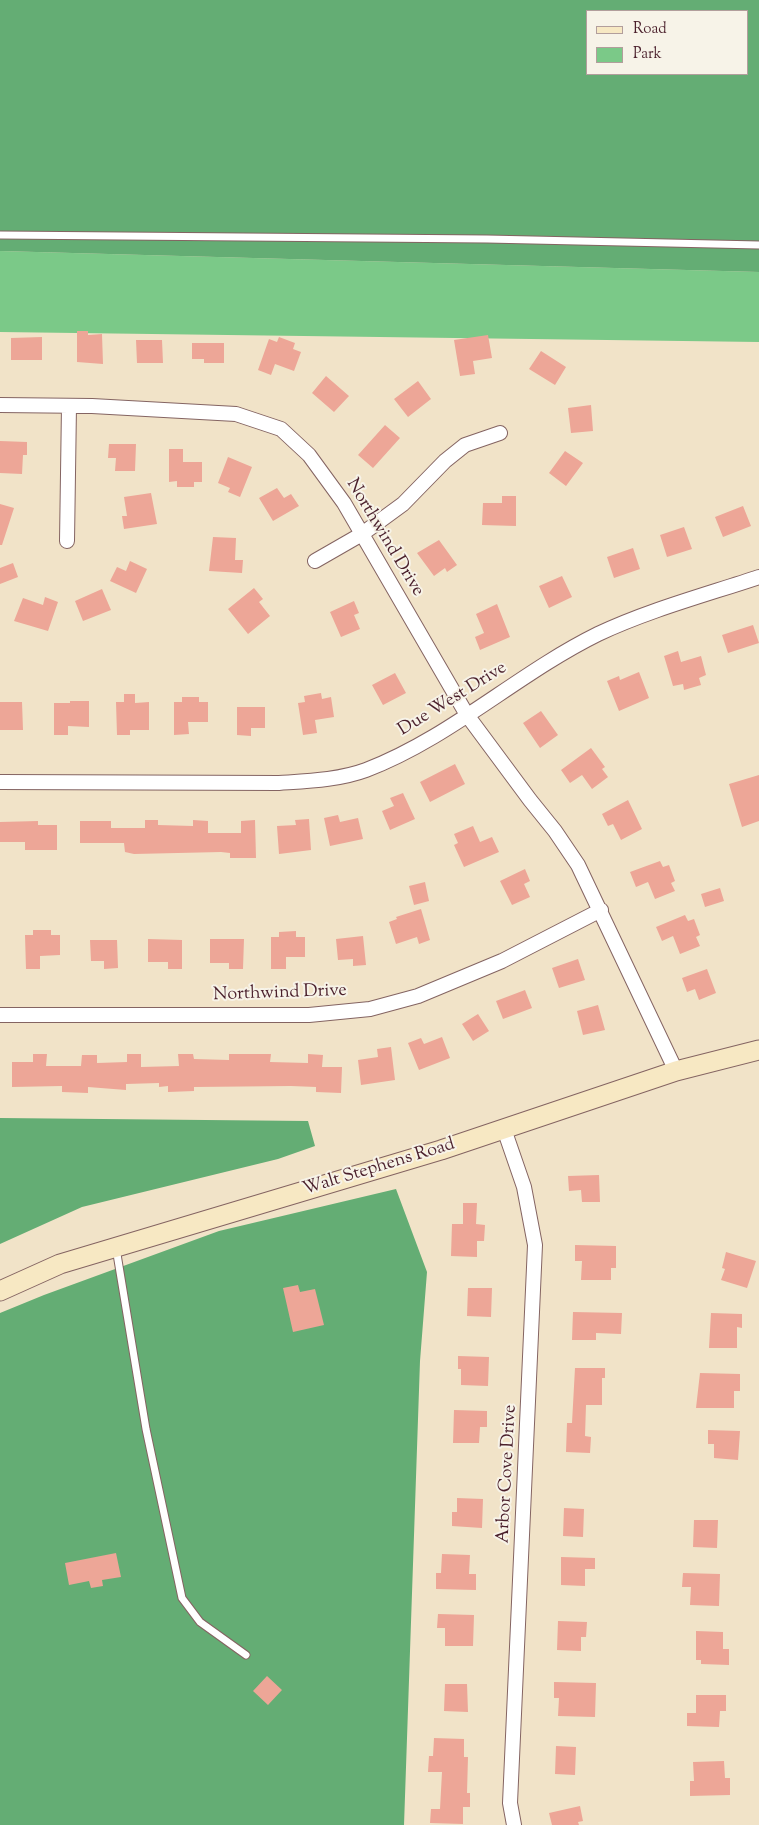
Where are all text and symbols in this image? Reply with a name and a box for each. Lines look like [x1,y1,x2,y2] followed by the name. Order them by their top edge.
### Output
[586,10,749,75] legend
[633,19,667,40] text: Road
[633,44,662,65] text: Park
[340,475,428,601] street label: Northwind Drive
[395,658,511,742] street label: Due West Drive
[213,981,347,1007] street label: Northwind Drive
[300,1135,458,1201] street label: Walt Stephens Road
[494,1404,522,1544] street label: Arbor Cove Drive

